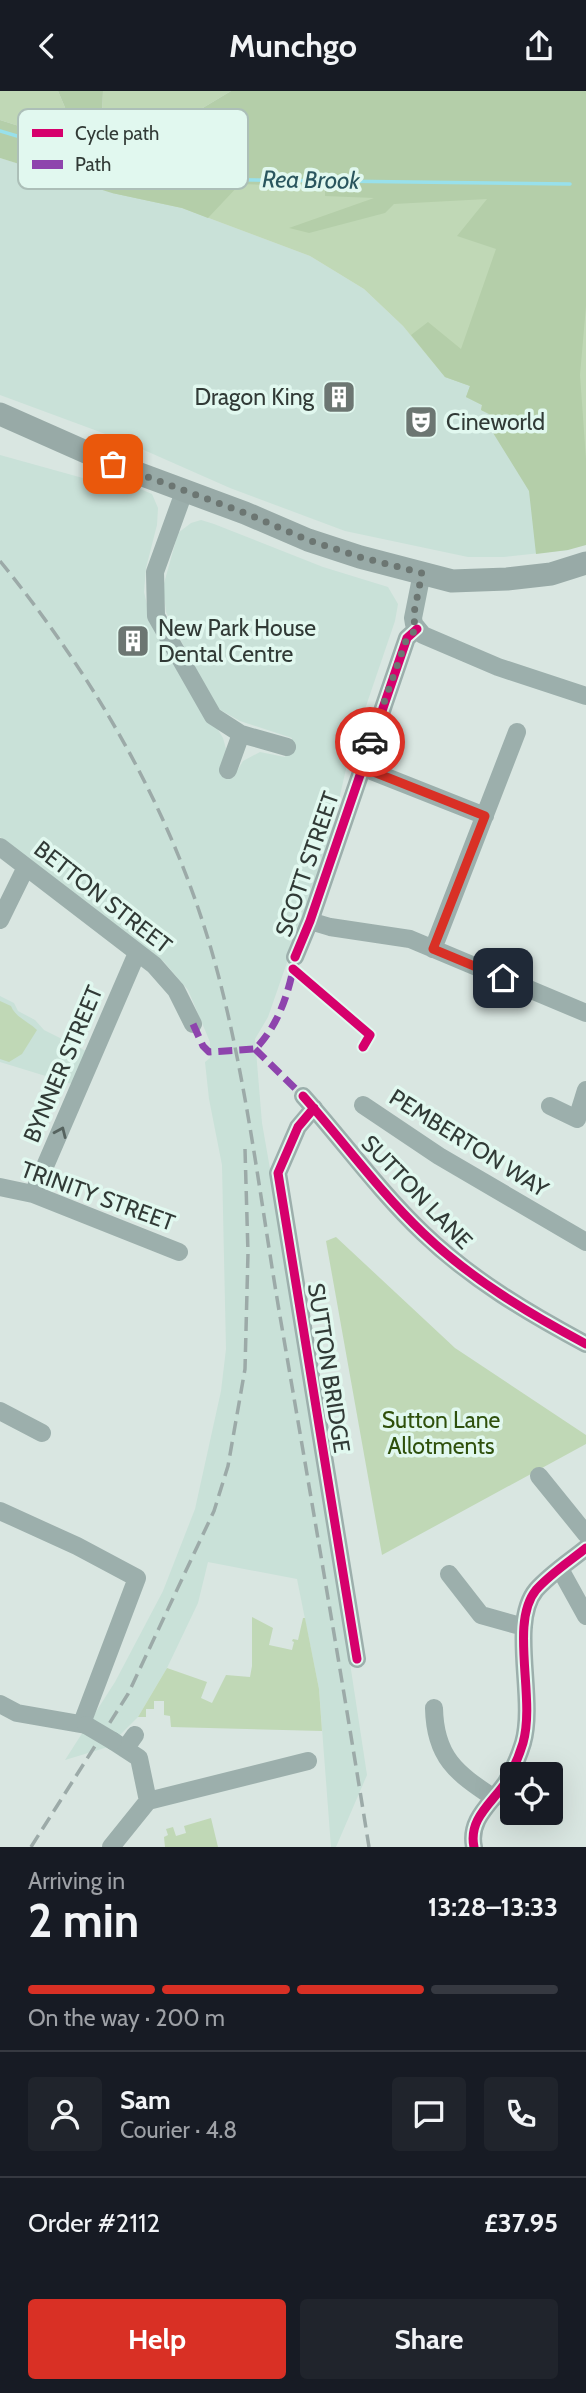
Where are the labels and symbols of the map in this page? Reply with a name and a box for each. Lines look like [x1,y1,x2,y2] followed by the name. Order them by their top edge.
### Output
[18,109,248,189] legend
[75,122,159,145] text: Cycle path
[75,153,111,176] text: Path
[262,164,361,195] water label: Rea Brook
[320,378,358,416] building icon: Dragon King
[194,383,315,411] place label: Dragon King
[402,403,440,441] theatre icon: Cineworld
[446,408,545,436] place label: Cineworld
[83,434,143,494] pin
[158,614,316,668] place label: New Park House Dental Centre
[114,622,152,660] building icon: New Park House Dental Centre
[335,707,405,777] courier
[269,788,345,940] street label: SCOTT STREET
[29,835,177,959] street label: BETTON STREET
[473,948,533,1008] pin
[17,981,109,1147] street label: BYNNER STREET
[384,1083,554,1204] street label: PEMBERTON WAY
[53,1127,67,1139] one-way arrow
[356,1129,478,1255] street label: SUTTON LANE
[17,1155,179,1237] street label: TRINITY STREET
[302,1281,356,1455] street label: SUTTON BRIDGE
[382,1406,501,1460] park label: Sutton Lane Allotments

